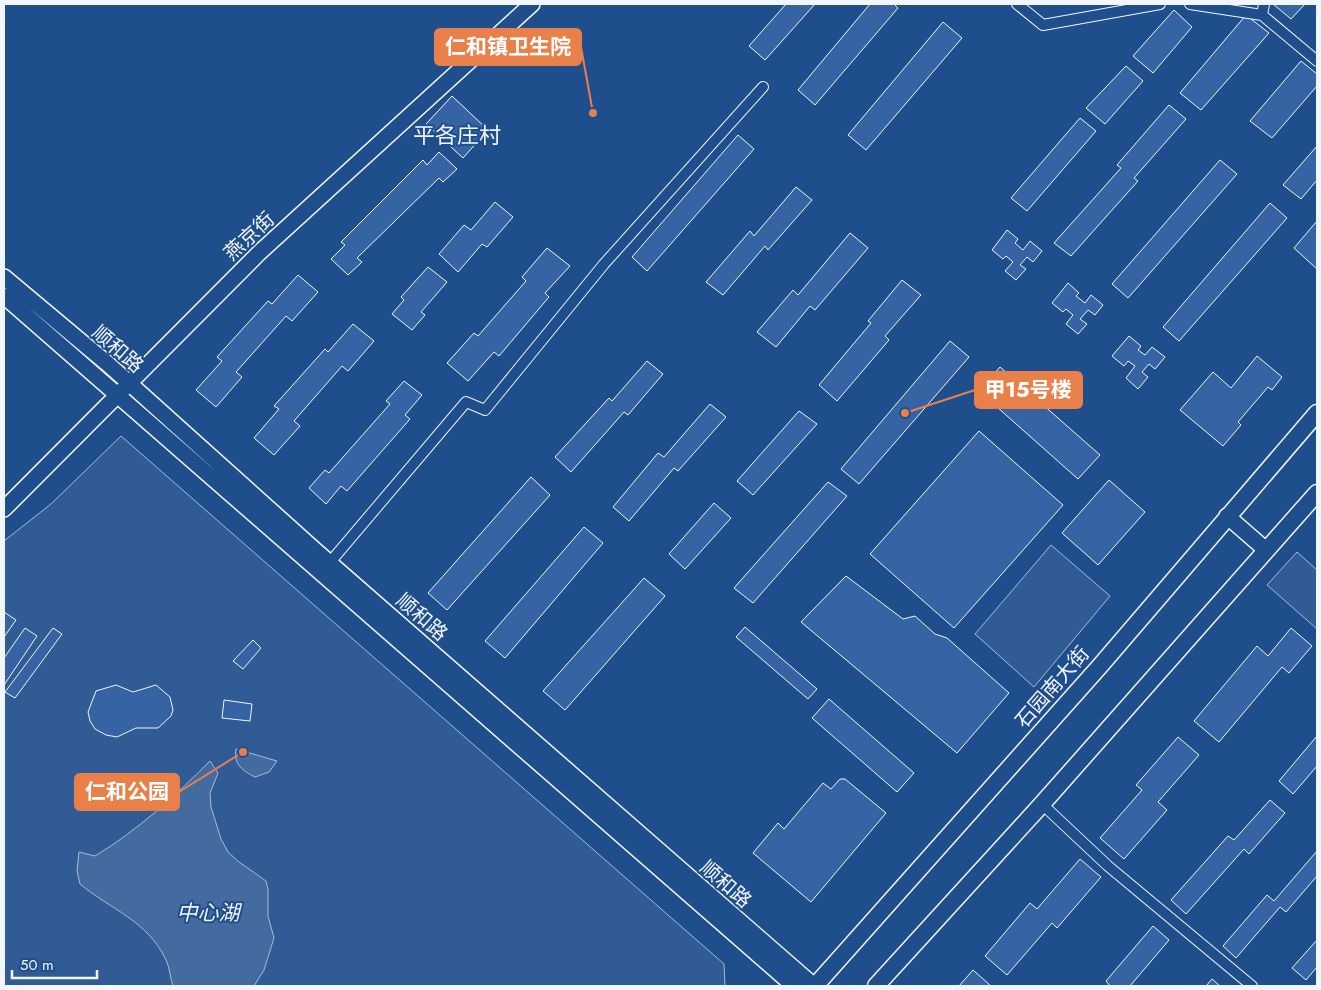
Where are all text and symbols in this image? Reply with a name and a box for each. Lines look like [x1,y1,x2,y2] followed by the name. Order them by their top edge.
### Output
[435,29,581,65] callout: 仁和镇卫生院
[445,32,571,62] text: 仁和镇卫生院
[413,119,501,151] district label: 平各庄村
[218,205,281,267] street label: 燕京街
[86,319,150,380] street label: 顺和路
[975,372,1082,408] callout: 甲15号楼
[984,375,1072,405] text: 甲15号楼
[390,587,454,648] street label: 顺和路
[1009,640,1096,735] street label: 石园南大街
[75,774,179,810] callout: 仁和公园
[85,777,169,807] text: 仁和公园
[694,854,758,915] street label: 顺和路
[177,898,242,928] water label: 中心湖
[12,948,98,980] scale bar
[20,954,54,976] text: 50 m

